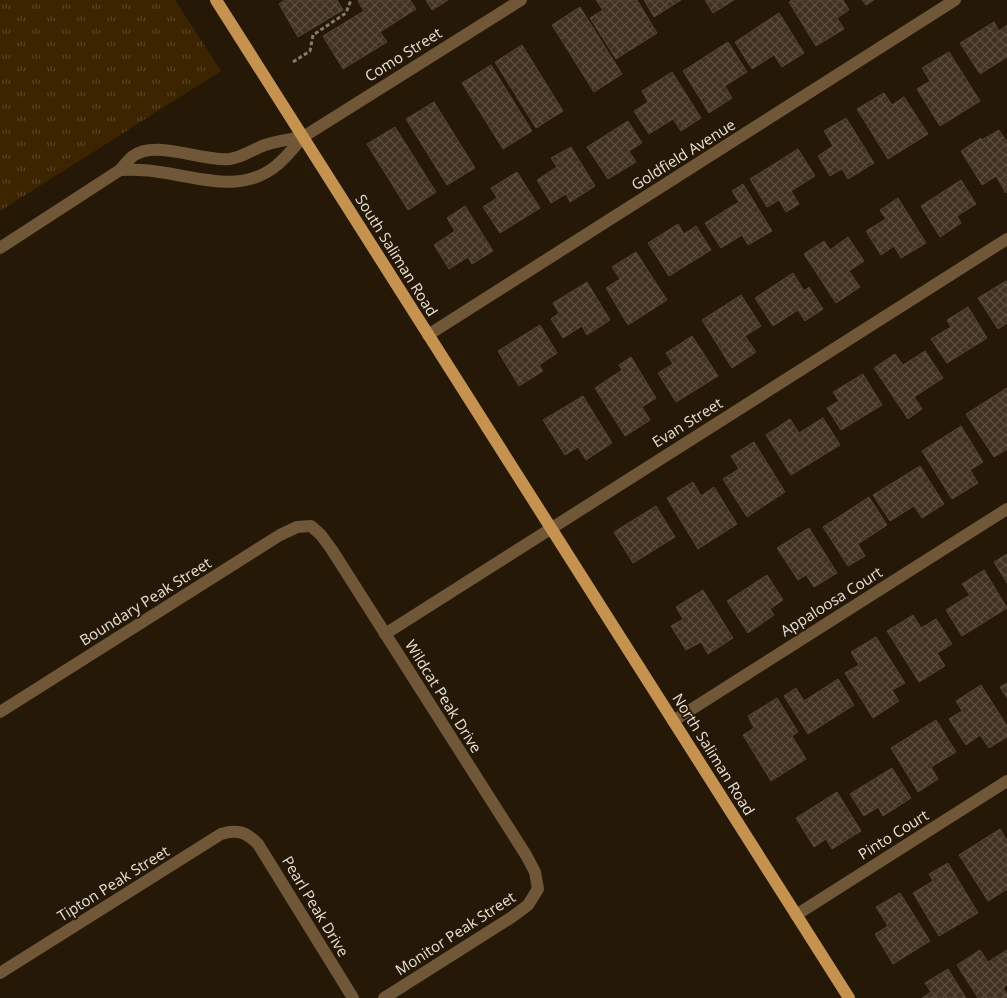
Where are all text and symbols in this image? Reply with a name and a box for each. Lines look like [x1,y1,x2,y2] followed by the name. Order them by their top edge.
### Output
[361,22,445,86] street label: Como Street
[627,114,739,194] street label: Goldfield Avenue
[351,190,443,320] street label: South Saliman Road
[648,393,726,451] street label: Evan Street
[75,552,215,650] street label: Boundary Peak Street
[776,562,886,640] street label: Appaloosa Court
[401,636,487,756] street label: Wildcat Peak Drive
[668,689,760,819] street label: North Saliman Road
[854,804,932,864] street label: Pinto Court
[53,841,173,925] street label: Tipton Peak Street
[278,852,354,960] street label: Pearl Peak Drive
[391,887,519,979] street label: Monitor Peak Street

